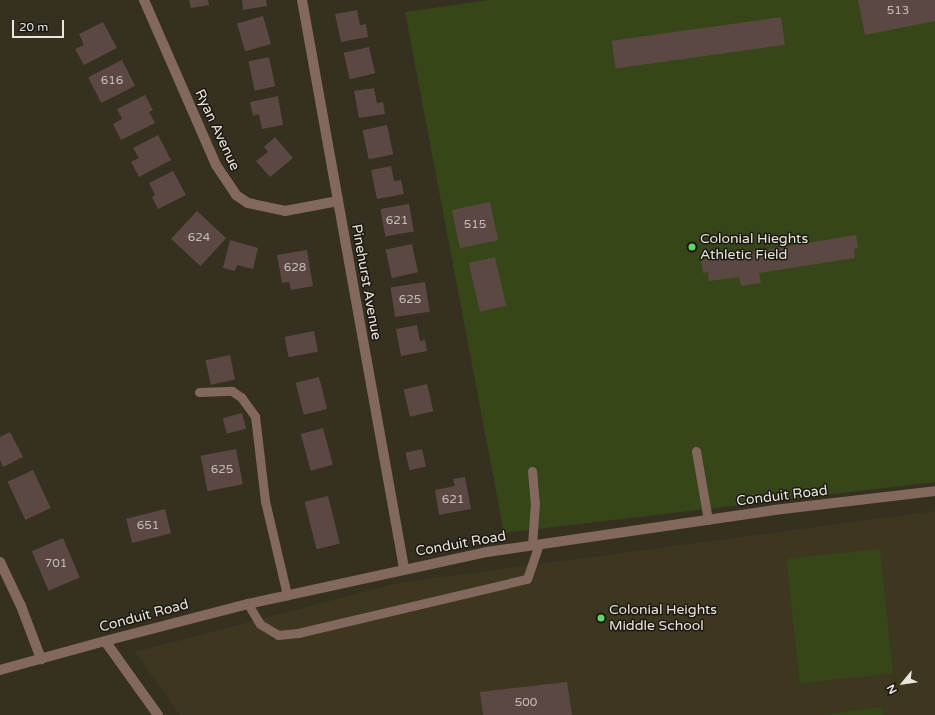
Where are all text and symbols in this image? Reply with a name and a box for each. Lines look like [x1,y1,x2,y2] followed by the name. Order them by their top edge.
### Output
[887,4,909,18] house number: 513
[14,12,66,38] scale bar
[19,20,48,34] text: 20 m
[101,74,123,88] house number: 616
[191,87,243,173] street label: Ryan Avenue
[386,214,408,228] house number: 621
[464,218,486,232] house number: 515
[348,223,384,341] street label: Pinehurst Avenue
[188,231,210,245] house number: 624
[700,231,808,264] place label: Colonial Hieghts Athletic Field
[687,242,697,252] marker: Colonial Hieghts Athletic Field
[284,261,306,275] house number: 628
[399,293,421,307] house number: 625
[211,463,233,477] house number: 625
[736,482,828,510] street label: Conduit Road
[442,493,464,507] house number: 621
[137,519,159,533] house number: 651
[414,528,508,560] street label: Conduit Road
[45,557,67,571] house number: 701
[98,596,190,636] street label: Conduit Road
[609,602,717,634] place label: Colonial Heights Middle School
[596,613,606,623] marker: Colonial Heights Middle School
[883,663,923,703] north arrow
[884,682,900,696] text: N
[515,696,537,710] house number: 500

